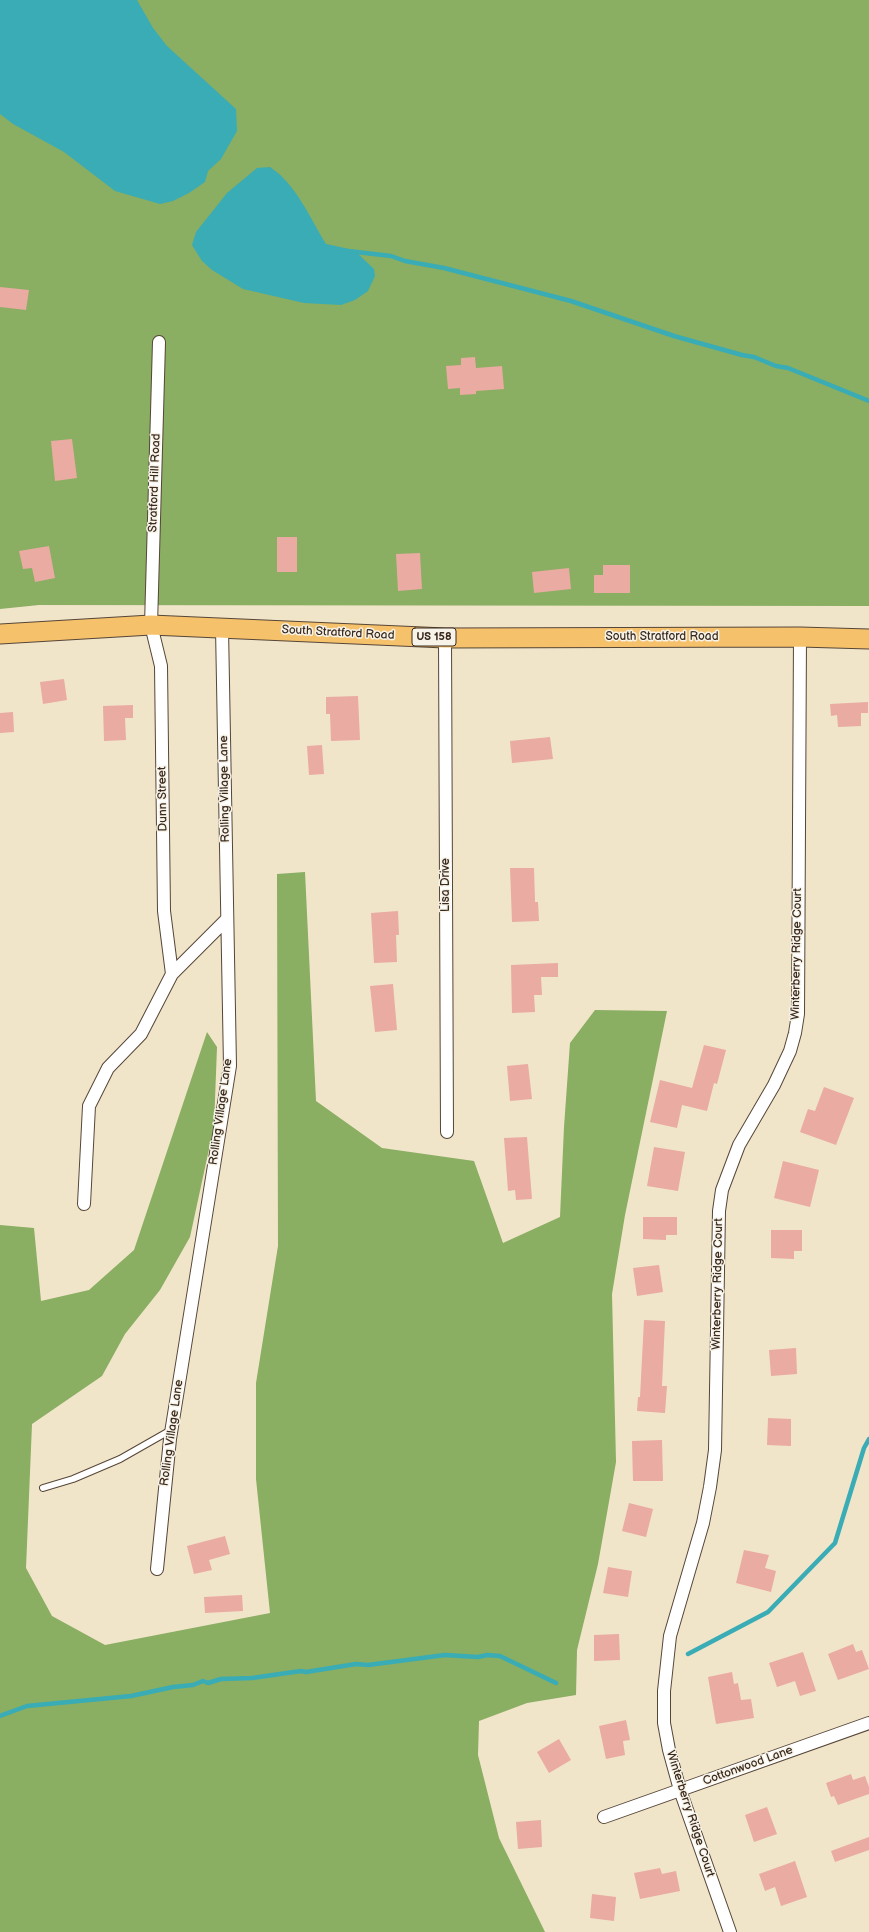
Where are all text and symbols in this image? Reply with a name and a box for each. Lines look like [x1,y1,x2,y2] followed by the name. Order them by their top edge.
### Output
[146,433,164,533] street label: Stratford Hill Road
[281,623,395,643] street label: South Stratford Road
[412,628,456,646] road number: US 158
[605,630,719,644] street label: South Stratford Road
[217,735,233,843] street label: Rolling Village Lane
[155,766,171,832] street label: Dunn Street
[439,858,453,912] street label: Lisa Drive
[789,888,805,1020] street label: Winterberry Ridge Court
[206,1058,236,1166] street label: Rolling Village Lane
[710,1218,726,1350] street label: Winterberry Ridge Court
[157,1379,187,1487] street label: Rolling Village Lane
[701,1743,795,1789] street label: Cottonwood Lane
[663,1749,717,1879] street label: Winterberry Ridge Court

